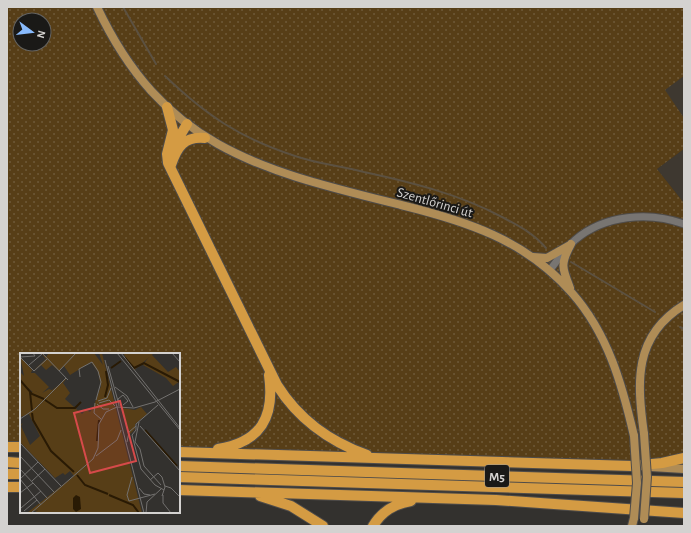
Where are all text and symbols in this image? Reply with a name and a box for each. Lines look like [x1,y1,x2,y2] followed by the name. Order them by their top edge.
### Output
[12,12,52,52] north arrow
[35,29,47,40] text: N
[395,185,475,221] street label: Szentlőrinci út
[20,353,180,513] inset map
[485,465,509,487] road number: M5

